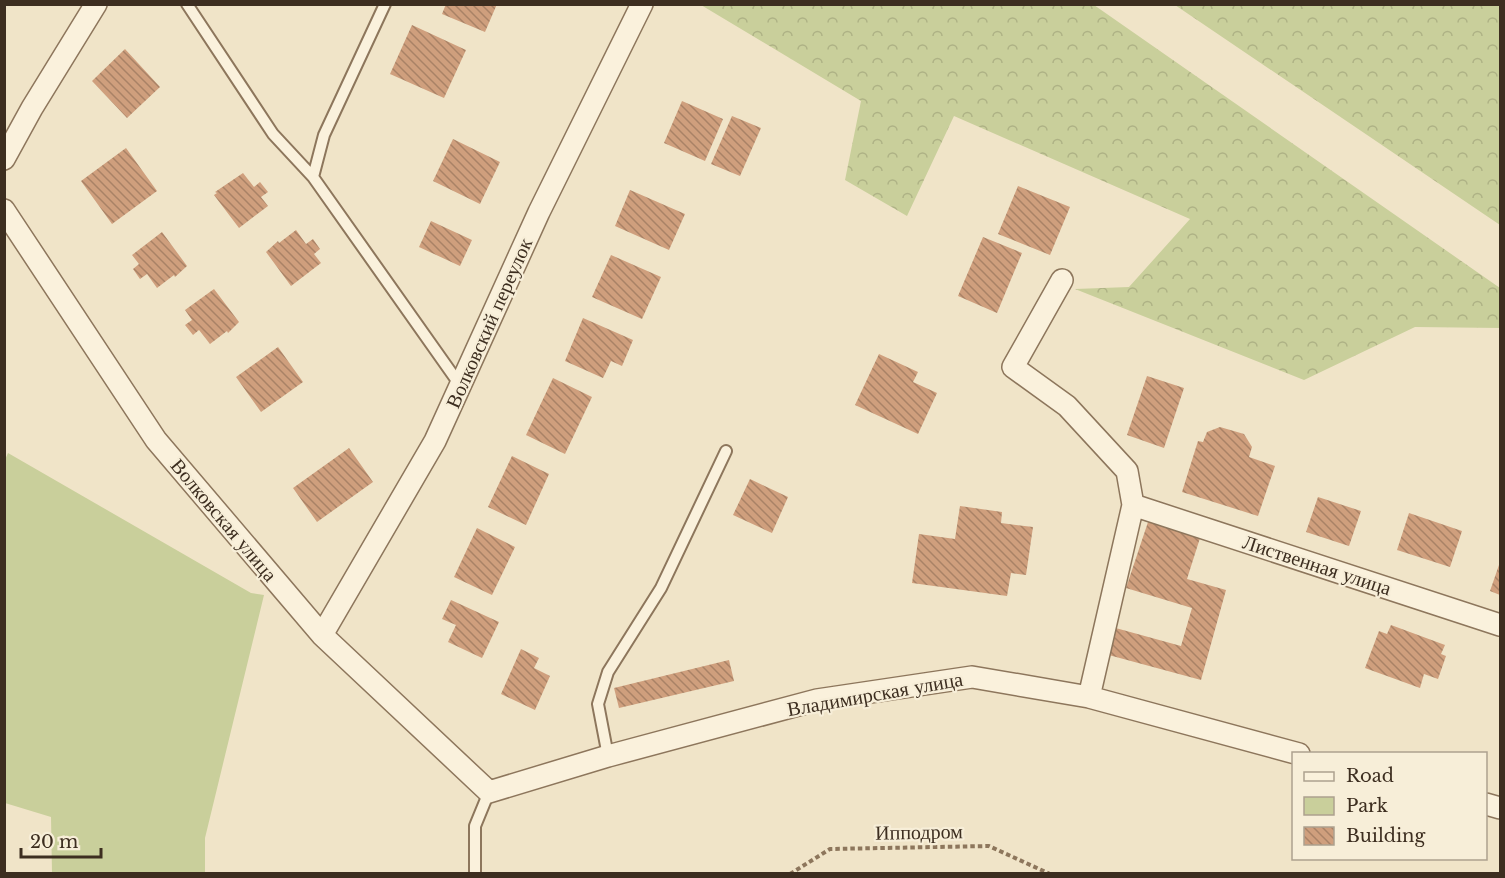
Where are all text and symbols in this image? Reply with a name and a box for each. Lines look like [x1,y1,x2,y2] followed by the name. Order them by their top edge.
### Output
[441,234,537,412] street label: Волковский переулок
[166,454,282,586] street label: Волковская улица
[1240,530,1394,600] street label: Лиственная улица
[785,667,965,721] street label: Владимирская улица
[1292,752,1487,860] legend
[1346,765,1394,787] text: Road
[1346,795,1388,817] text: Park
[875,819,963,845] street label: Ипподром
[21,821,100,859] scale bar
[1346,825,1425,847] text: Building
[30,831,78,853] text: 20 m

